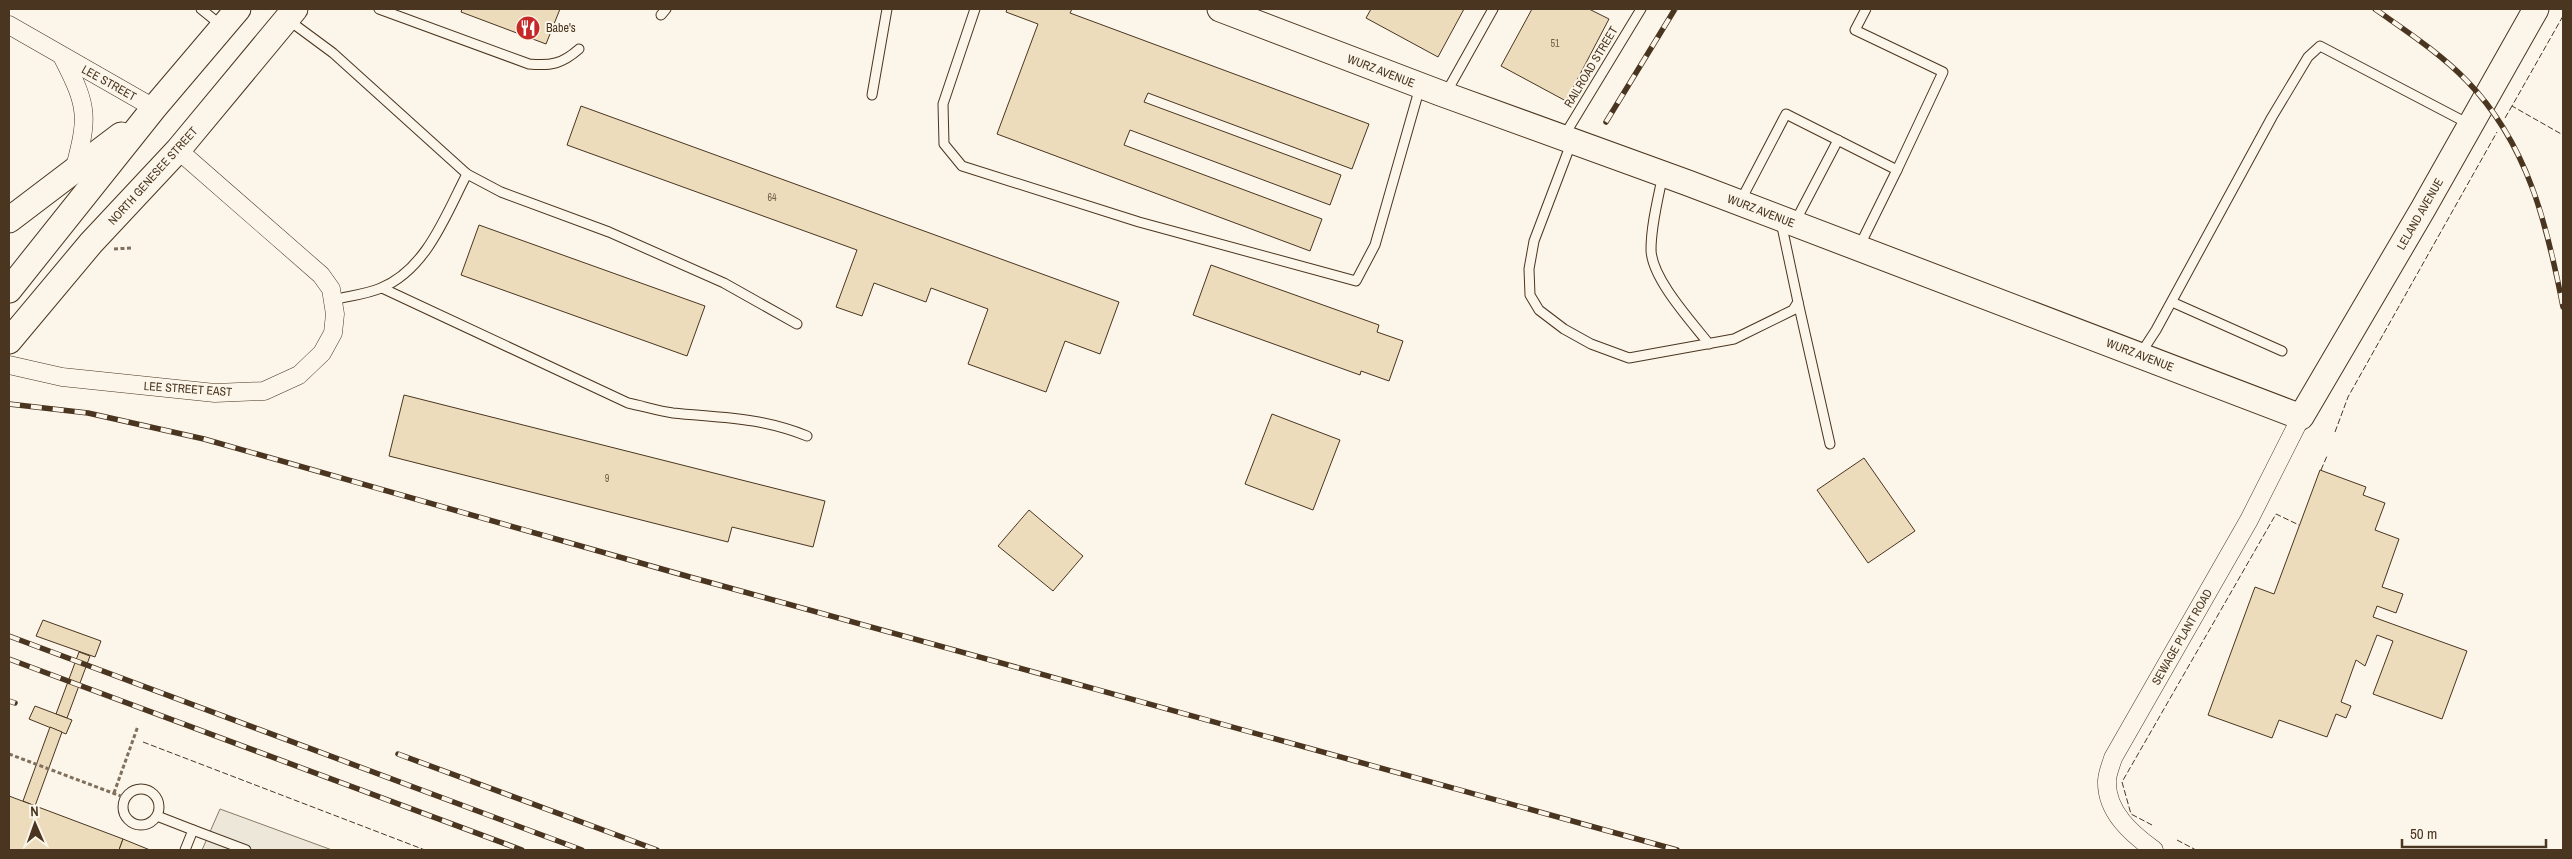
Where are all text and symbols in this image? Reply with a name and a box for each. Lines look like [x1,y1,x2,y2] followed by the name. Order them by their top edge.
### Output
[515,15,541,41] restaurant icon: Babe's
[546,20,576,36] place label: Babe's
[1560,24,1622,110] street label: RAILROAD STREET
[1550,37,1560,50] house number: 51
[1345,51,1417,91] street label: WURZ AVENUE
[79,61,139,105] street label: LEE STREET
[105,124,201,228] street label: NORTH GENESEE STREET
[2393,175,2447,253] street label: LELAND AVENUE
[767,191,777,204] house number: 64
[1725,191,1797,231] street label: WURZ AVENUE
[2104,335,2176,375] street label: WURZ AVENUE
[143,378,233,400] street label: LEE STREET EAST
[605,472,610,485] house number: 9
[2148,586,2216,688] street label: SEWAGE PLANT ROAD
[10,799,60,849] north arrow
[30,802,39,820] text: N
[2402,816,2546,848] scale bar
[2410,823,2437,844] text: 50 m

